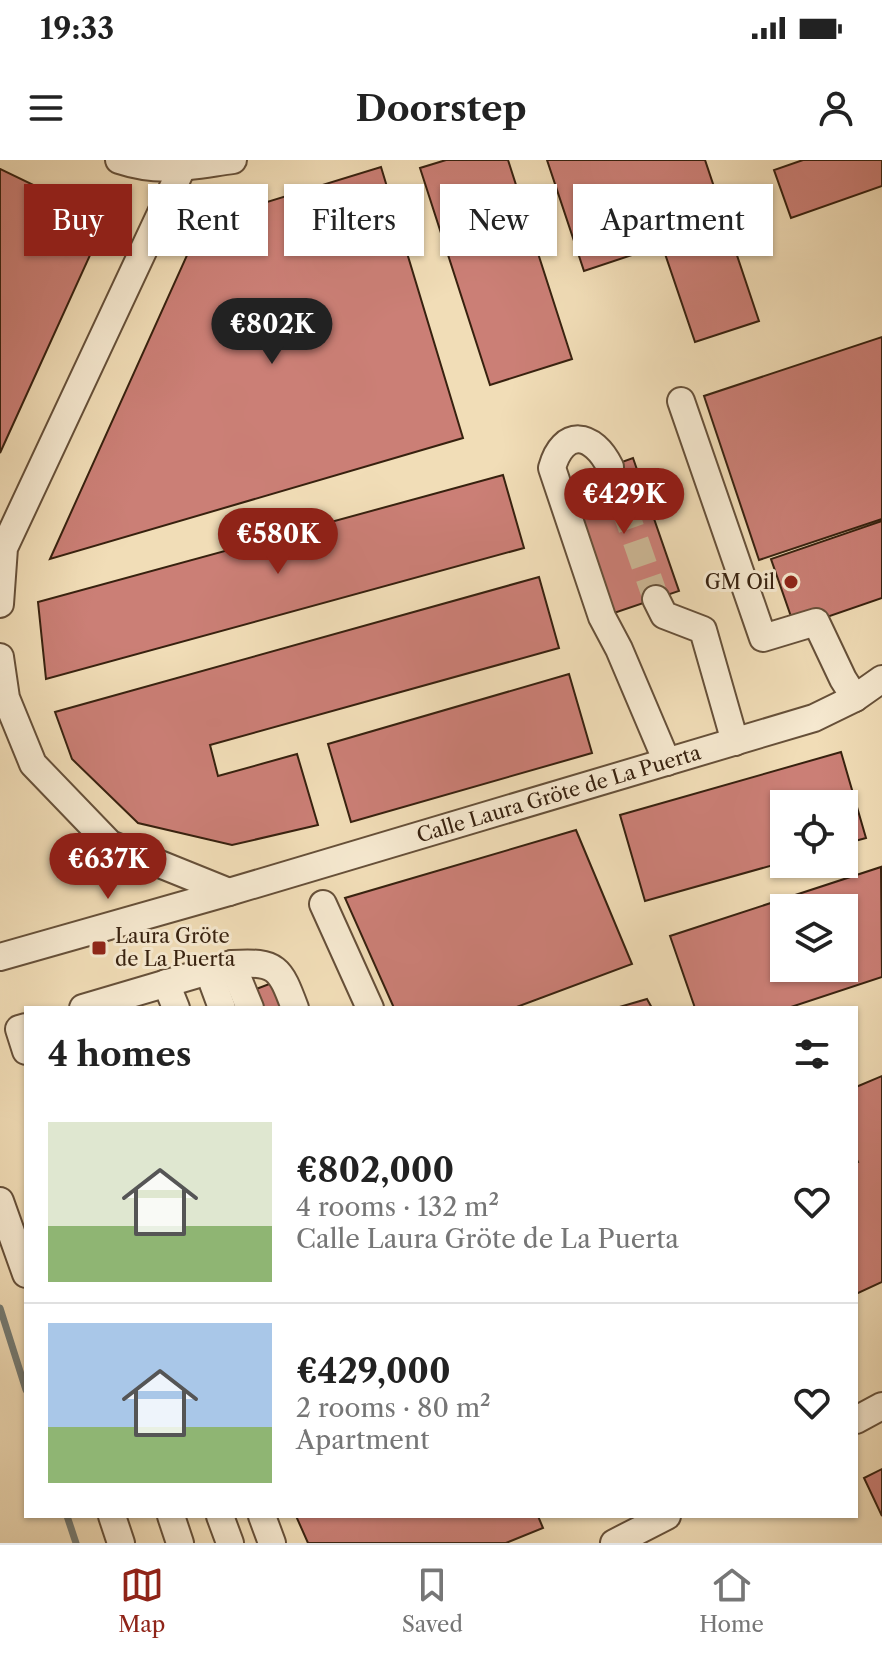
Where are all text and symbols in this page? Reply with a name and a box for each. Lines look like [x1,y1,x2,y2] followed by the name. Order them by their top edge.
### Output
[40,10,114,47] text: 19:33
[24,86,68,130] icon: menu
[355,86,527,130] text: Doorstep
[814,86,858,130] icon: person
[24,184,132,256] chip: Buy
[148,184,268,256] chip: Rent
[284,184,424,256] chip: Filters
[440,184,557,256] chip: New
[573,184,773,256] chip: Apartment
[216,298,328,366] pin: €802K
[229,308,315,340] text: €802K
[568,468,680,536] pin: €429K
[582,478,666,510] text: €429K
[222,508,334,576] pin: €580K
[236,518,320,550] text: €580K
[705,570,775,594] place label: GM Oil
[782,573,800,591] marker: GM Oil
[414,740,704,847] street label: Calle Laura Gröte de La Puerta
[770,790,858,982] map controls
[770,790,858,878] button: locate
[52,833,164,901] pin: €637K
[67,843,149,875] text: €637K
[770,894,858,982] button: layers
[115,924,236,971] place label: Laura Gröte de La Puerta
[90,939,108,957] marker: Laura Gröte de La Puerta
[790,1032,834,1076] icon: filters
[48,1033,192,1075] text: 4 homes
[296,1149,454,1191] text: €802,000
[112,1154,208,1250] icon: home
[790,1180,834,1224] icon: heart
[296,1191,499,1223] text: 4 rooms · 132 m²
[296,1223,679,1255] text: Calle Laura Gröte de La Puerta
[296,1350,451,1392] text: €429,000
[112,1355,208,1451] icon: home
[790,1381,834,1425] icon: heart
[296,1392,491,1424] text: 2 rooms · 80 m²
[296,1424,429,1456] text: Apartment
[118,1563,165,1638] tab: Map
[402,1563,463,1638] tab: Saved
[699,1563,764,1638] tab: Home

